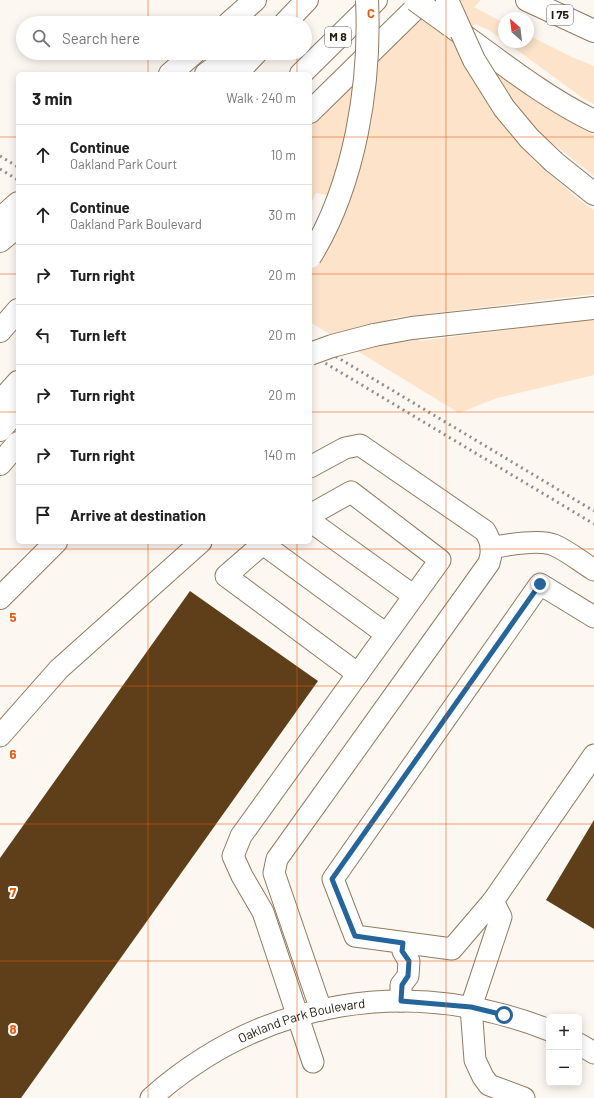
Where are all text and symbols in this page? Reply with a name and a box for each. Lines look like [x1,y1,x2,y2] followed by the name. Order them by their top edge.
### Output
[367,5,375,21] text: C
[547,5,573,25] road number: I 75
[498,12,534,48] north arrow
[16,16,312,60] search box
[30,27,52,49] icon: search
[325,27,351,47] road number: M 8
[62,29,140,47] text: Search here
[32,88,72,108] text: 3 min
[226,90,296,106] text: Walk · 240 m
[70,138,130,156] text: Continue
[32,144,54,166] icon: ahead
[271,147,296,163] text: 10 m
[70,156,177,172] text: Oakland Park Court
[70,198,130,216] text: Continue
[32,204,54,226] icon: ahead
[269,207,296,223] text: 30 m
[70,216,202,232] text: Oakland Park Boulevard
[32,264,54,286] icon: right
[70,266,135,284] text: Turn right
[268,267,296,283] text: 20 m
[32,324,54,346] icon: left
[70,326,126,344] text: Turn left
[268,327,296,343] text: 20 m
[32,384,54,406] icon: right
[70,386,135,404] text: Turn right
[268,387,296,403] text: 20 m
[32,444,54,466] icon: right
[70,446,135,464] text: Turn right
[264,447,296,463] text: 140 m
[32,504,54,526] icon: arrive
[70,506,206,524] text: Arrive at destination
[531,575,549,593] route end
[9,609,17,625] text: 5
[10,746,17,762] text: 6
[10,884,17,900] text: 7
[235,995,366,1046] street label: Oakland Park Boulevard
[495,1006,513,1024] route start
[546,1014,582,1086] map controls
[546,1014,582,1050] button: +
[9,1021,17,1037] text: 8
[546,1050,582,1086] button: −

